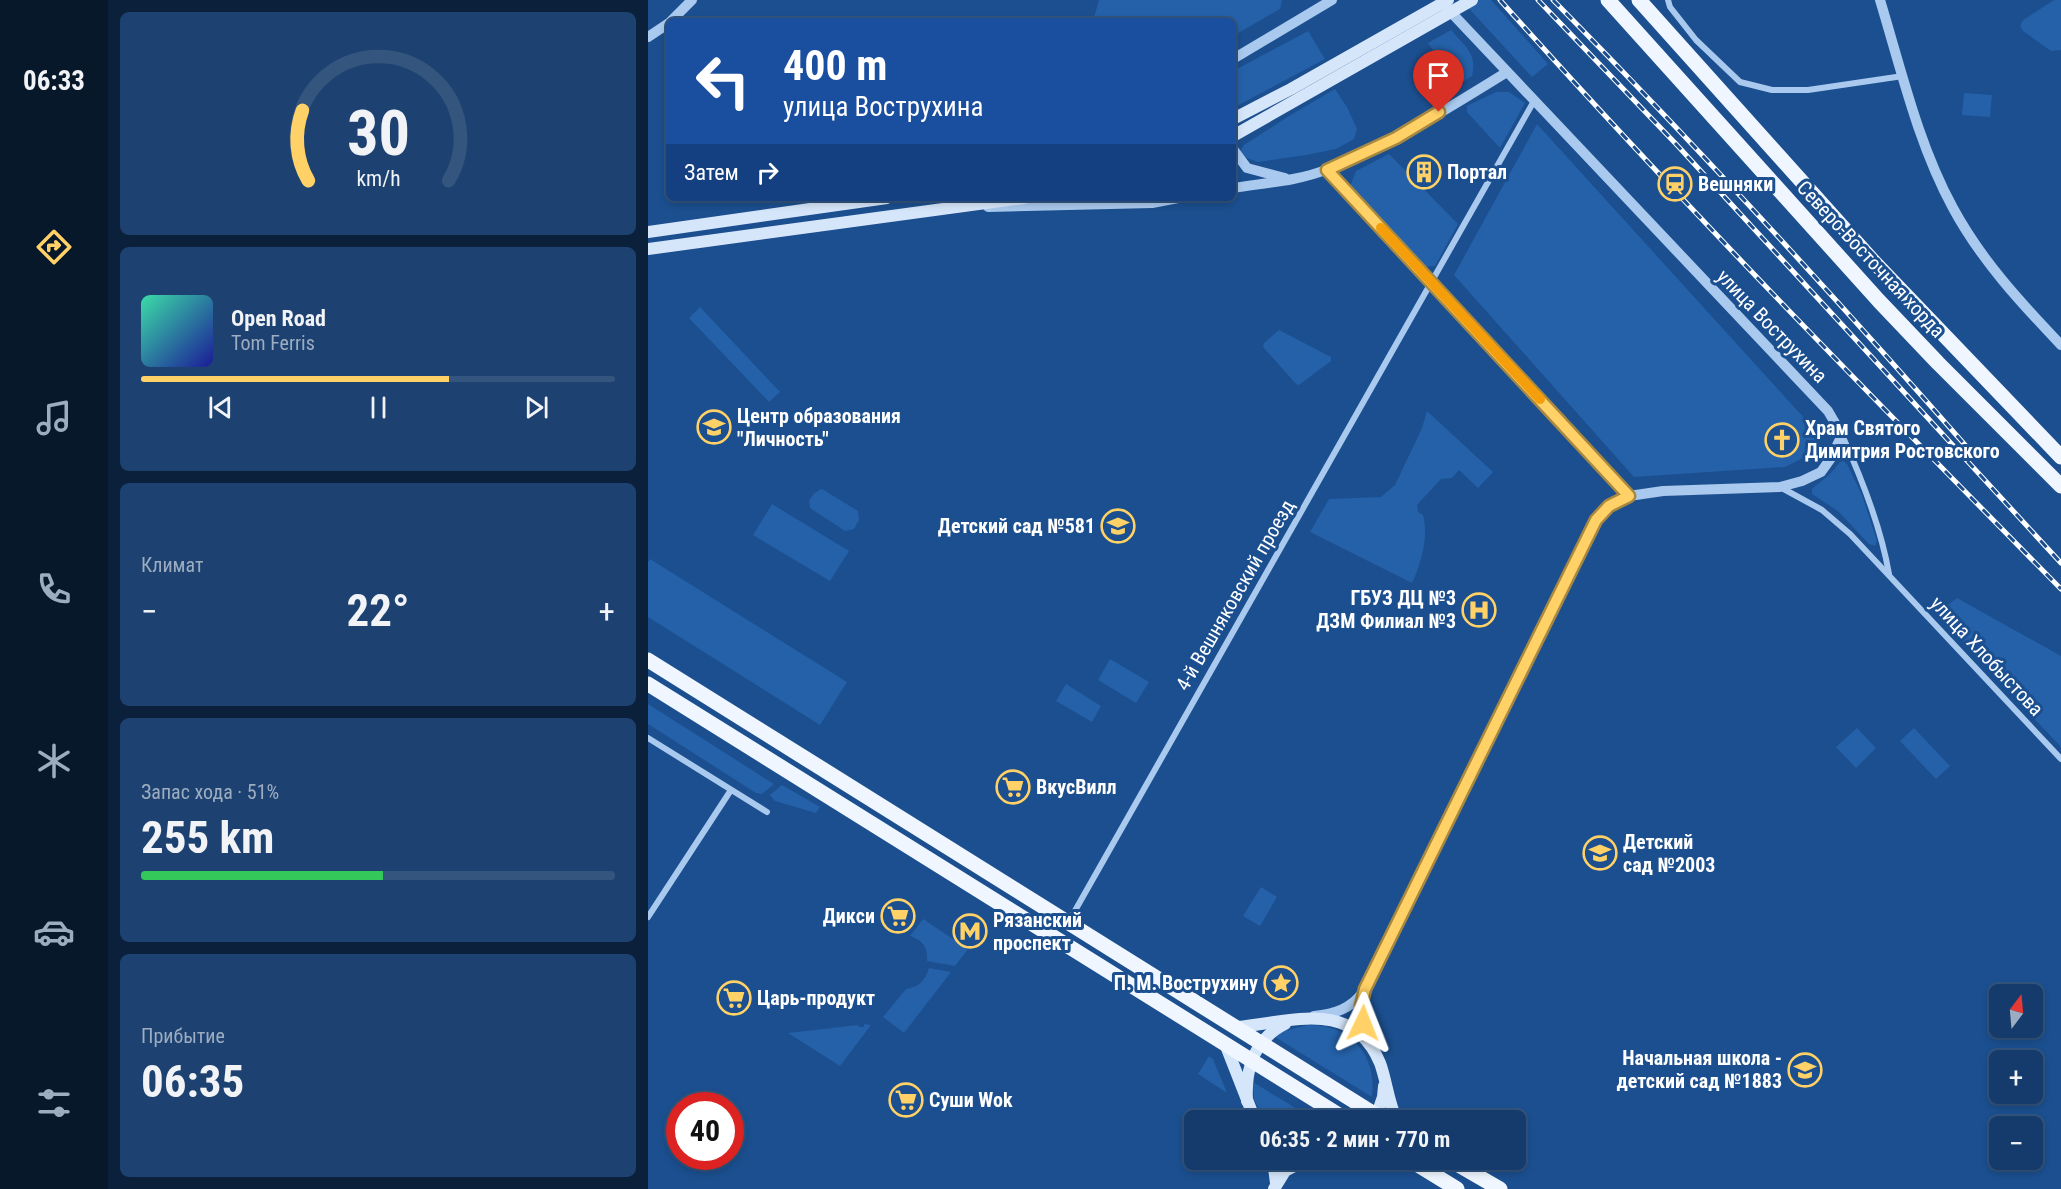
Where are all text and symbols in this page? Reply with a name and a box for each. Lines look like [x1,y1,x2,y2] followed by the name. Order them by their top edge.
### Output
[783,41,888,90] text: 400 m
[684,42,762,120] icon: left
[1413,50,1464,112] pin
[1422,59,1455,92] icon: arrive
[23,65,85,97] text: 06:33
[783,91,983,123] text: улица Вострухина
[346,97,410,170] text: 30
[1406,154,1442,190] building icon: Портал
[751,156,784,189] icon: right
[684,160,739,185] text: Затем
[1447,160,1507,184] place label: Портал
[356,166,400,191] text: km/h
[1657,166,1693,202] station icon: Вешняки
[1698,172,1773,196] place label: Вешняки
[1792,176,1950,342] street label: Северо-Восточная хорда
[33,226,75,268] icon: directions
[1712,264,1832,388] street label: улица Вострухина
[231,306,326,331] text: Open Road
[231,331,315,355] text: Tom Ferris
[204,391,237,424] icon: previous
[362,391,395,424] icon: pause
[520,391,553,424] icon: next
[33,397,75,439] icon: music
[737,404,901,451] place label: Центр образования "Личность"
[696,409,732,445] school or university icon: Центр образования "Личность"
[1805,416,2000,463] place label: Храм Святого Димитрия Ростовского
[1764,422,1800,458] church icon: Храм Святого Димитрия Ростовского
[1171,495,1300,695] street label: 4-й Вешняковский проезд
[1100,508,1136,544] school or university icon: Детский сад №581
[938,514,1095,538] place label: Детский сад №581
[141,553,203,577] text: Климат
[33,568,75,610] icon: phone
[347,584,410,637] text: 22°
[1316,586,1456,633] place label: ГБУЗ ДЦ №3 ДЗМ Филиал №3
[1925,591,2049,721] street label: улица Хлобыстова
[141,592,158,631] text: −
[599,592,615,631] text: +
[1461,592,1497,628] hospital icon: ГБУЗ ДЦ №3 ДЗМ Филиал №3
[33,740,75,782] icon: climate
[995,769,1031,805] supermarket icon: ВкусВилл
[1036,775,1117,799] place label: ВкусВилл
[141,780,279,804] text: Запас хода · 51%
[141,811,274,864] text: 255 km
[1623,830,1715,877] place label: Детский сад №2003
[1582,835,1618,871] school or university icon: Детский сад №2003
[880,898,916,934] supermarket icon: Дикси
[823,904,875,928] place label: Дикси
[993,908,1082,955] place label: Рязанский проспект
[33,911,75,953] icon: car
[952,913,988,949] metro station icon: Рязанский проспект
[1263,965,1299,1001] place icon: П. М. Вострухину
[1114,971,1258,995] place label: П. М. Вострухину
[716,980,752,1016] supermarket icon: Царь-продукт
[1989,984,2043,1038] north arrow
[1989,984,2043,1170] map controls
[757,986,875,1010] place label: Царь-продукт
[1331,991,1395,1055] position arrow
[141,1024,225,1048] text: Прибытие
[1617,1046,1782,1093] place label: Начальная школа - детский сад №1883
[1989,1050,2043,1104] button: +
[1787,1052,1823,1088] school or university icon: Начальная школа - детский сад №1883
[141,1055,244,1108] text: 06:35
[33,1082,75,1124] icon: filters
[888,1082,924,1118] supermarket icon: Суши Wok
[929,1088,1013,1112] place label: Суши Wok
[666,1092,744,1170] speed limit sign: 40
[1989,1116,2043,1170] button: −
[1260,1127,1450,1152] text: 06:35 · 2 мин · 770 m

